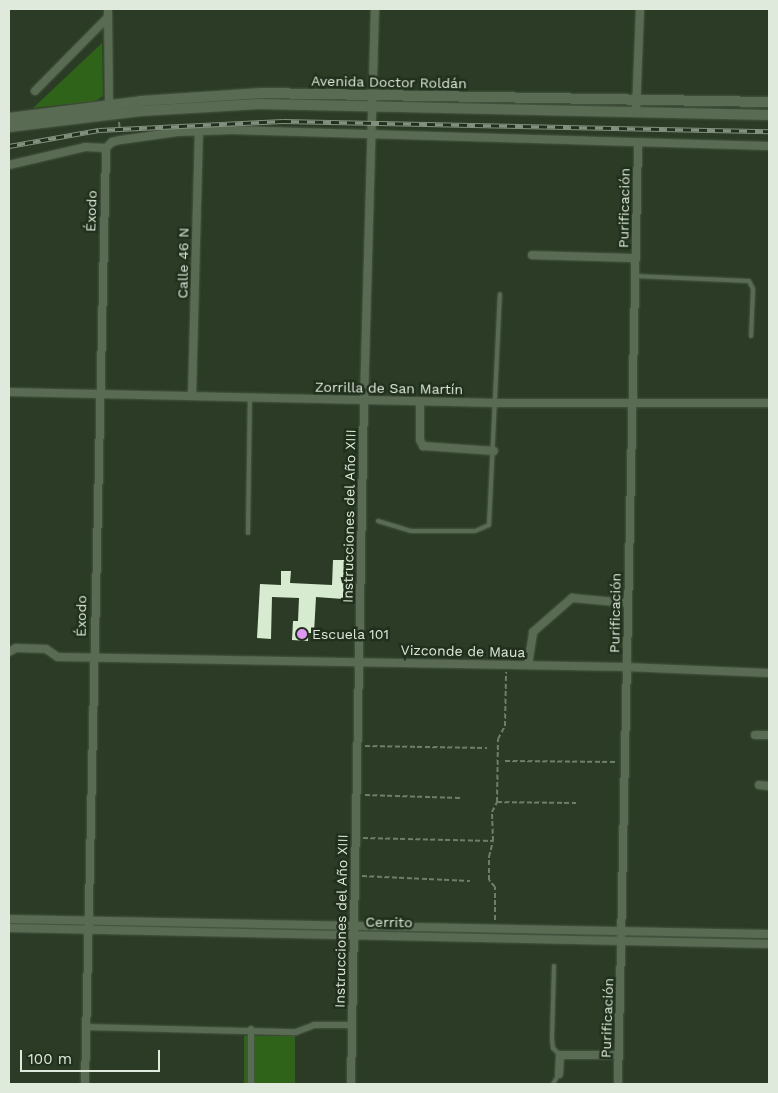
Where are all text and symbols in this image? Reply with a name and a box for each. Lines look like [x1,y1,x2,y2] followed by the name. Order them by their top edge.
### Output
[311,72,467,92] street label: Avenida Doctor Roldán
[615,168,633,248] street label: Purificación
[82,190,100,232] street label: Éxodo
[174,227,192,299] street label: Calle 46 N
[315,378,463,398] street label: Zorrilla de San Martín
[339,428,359,604] street label: Instrucciones del Año XIII
[606,573,624,653] street label: Purificación
[72,595,90,637] street label: Éxodo
[312,626,389,642] place label: Escuela 101
[296,628,308,640] marker: Escuela 101
[401,642,525,660] street label: Vizconde de Maua
[331,833,351,1009] street label: Instrucciones del Año XIII
[365,913,413,931] street label: Cerrito
[597,978,617,1058] street label: Purificación
[22,1040,162,1072] scale bar
[28,1050,72,1068] text: 100 m

